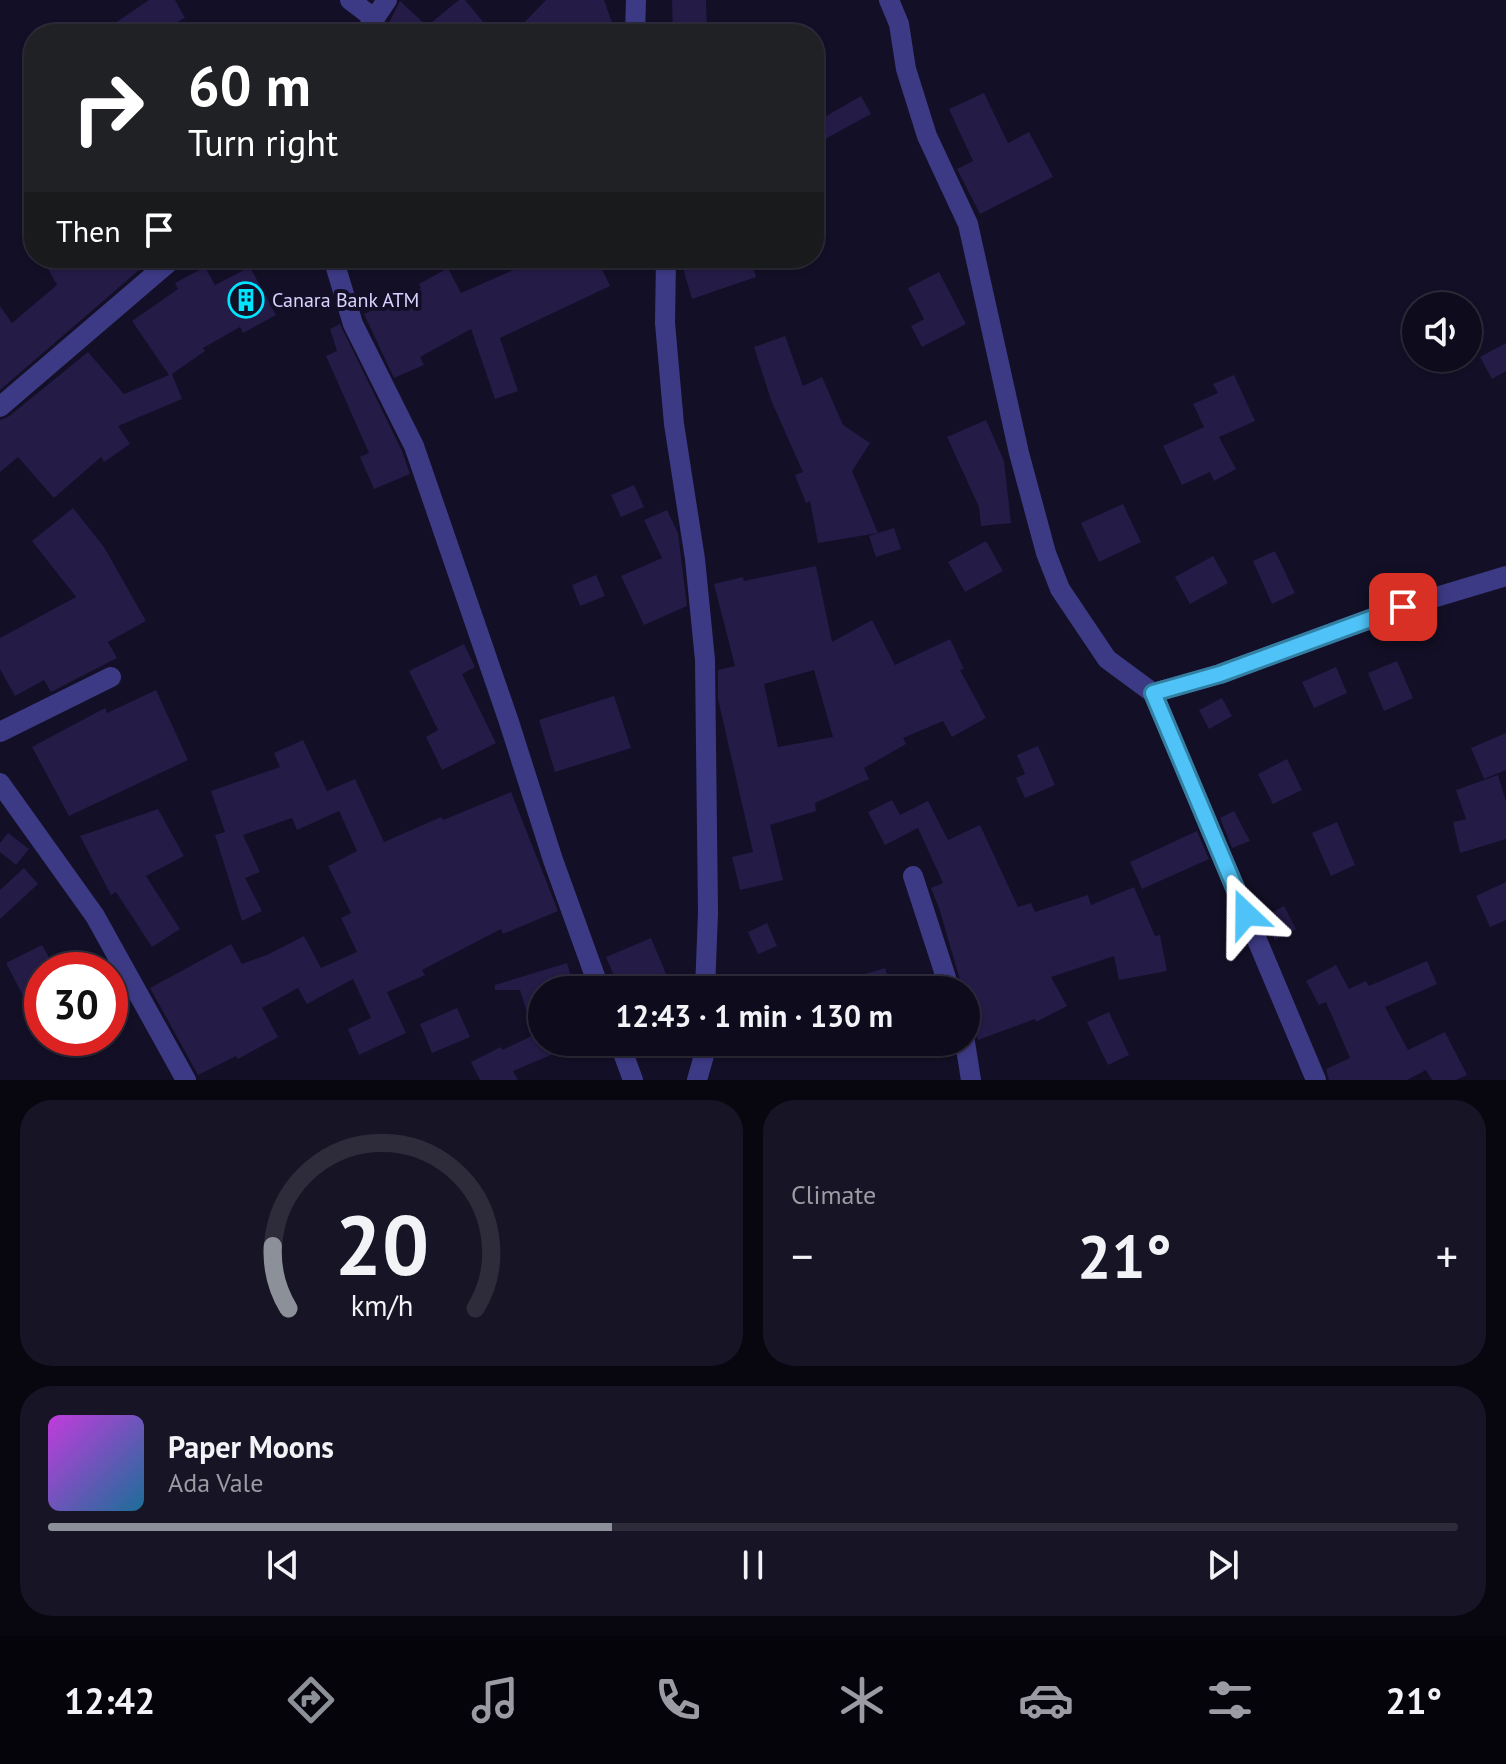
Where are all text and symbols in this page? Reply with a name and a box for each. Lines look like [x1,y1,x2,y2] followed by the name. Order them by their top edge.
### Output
[188,49,311,121] text: 60 m
[56,56,160,160] icon: right
[188,119,338,166] text: Turn right
[137,208,181,252] icon: arrive
[56,211,121,250] text: Then
[227,281,265,319] building icon: Canara Bank ATM
[272,287,419,313] place label: Canara Bank ATM
[1402,292,1482,372] map controls
[1402,292,1482,372] button: sound
[1369,573,1437,641] pin
[1381,585,1425,629] icon: arrive
[1204,872,1288,956] position arrow
[24,952,128,1056] speed limit sign: 30
[615,996,893,1035] text: 12:43 · 1 min · 130 m
[791,1178,876,1211] text: Climate
[334,1190,429,1298] text: 20
[1077,1217,1172,1295] text: 21°
[791,1227,813,1284] text: −
[1436,1227,1458,1284] text: +
[350,1287,413,1324] text: km/h
[168,1427,334,1466] text: Paper Moons
[168,1466,263,1499] text: Ada Vale
[261,1543,305,1587] icon: previous
[731,1543,775,1587] icon: pause
[1201,1543,1245,1587] icon: next
[283,1672,339,1728] icon: directions
[467,1672,523,1728] icon: music
[650,1672,706,1728] icon: phone
[834,1672,890,1728] icon: climate
[1018,1672,1074,1728] icon: car
[1202,1672,1258,1728] icon: filters
[64,1677,155,1724] text: 12:42
[1385,1677,1442,1724] text: 21°

